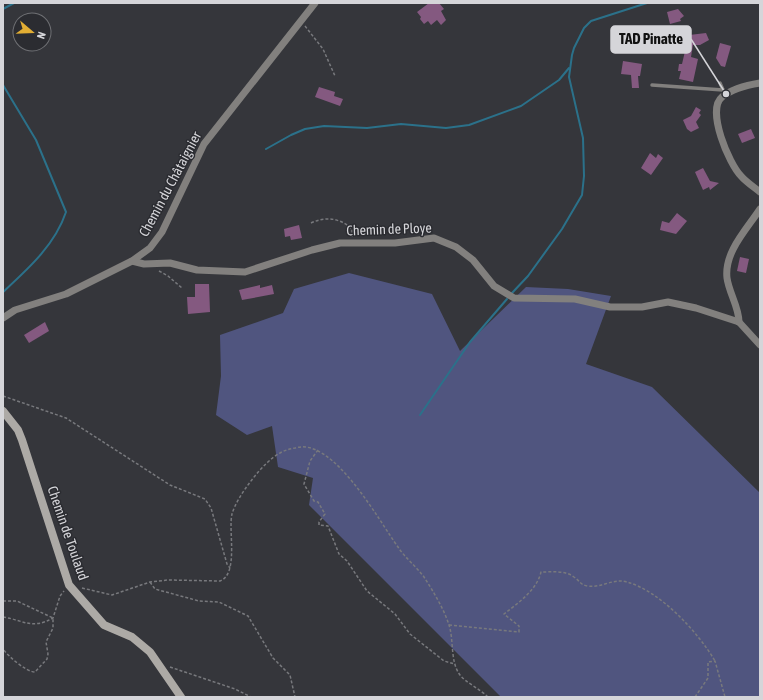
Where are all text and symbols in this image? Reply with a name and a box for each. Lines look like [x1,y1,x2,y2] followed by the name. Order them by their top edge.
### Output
[12,12,52,52] north arrow
[611,26,691,53] callout: TAD Pinatte
[35,30,48,40] text: N
[619,30,683,47] text: TAD Pinatte
[136,128,205,239] street label: Chemin du Châtaignier
[346,220,432,238] street label: Chemin de Ploye
[44,484,92,582] street label: Chemin de Toulaud

